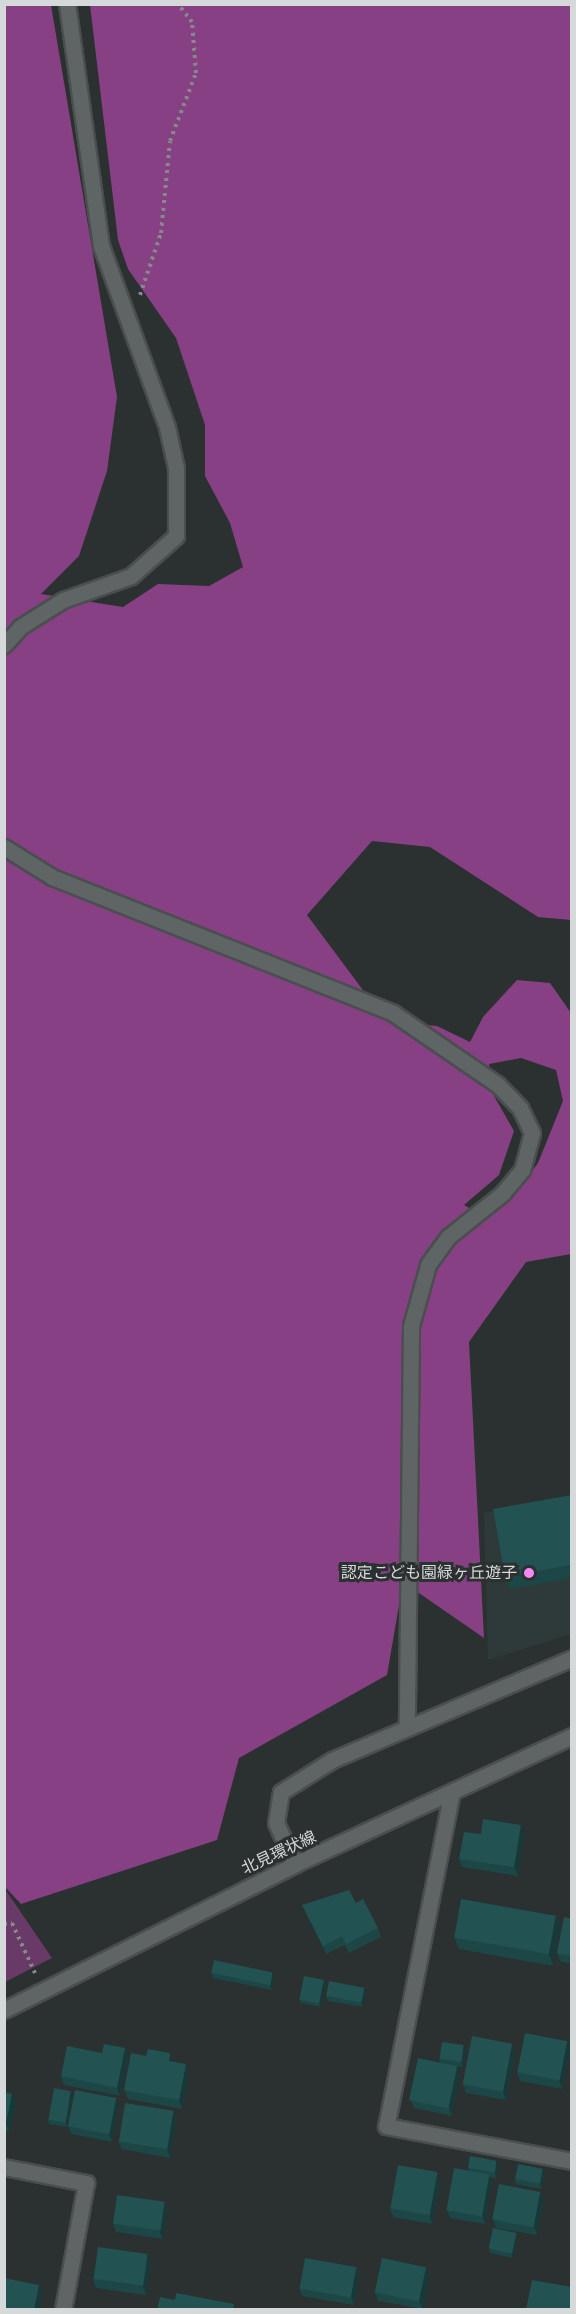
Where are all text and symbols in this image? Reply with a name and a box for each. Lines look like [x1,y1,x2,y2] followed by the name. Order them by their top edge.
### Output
[341,1563,517,1583] place label: 認定こども園緑ヶ丘遊子
[522,1566,536,1580] marker: 認定こども園緑ヶ丘遊子
[239,1827,319,1879] street label: 北見環状線

